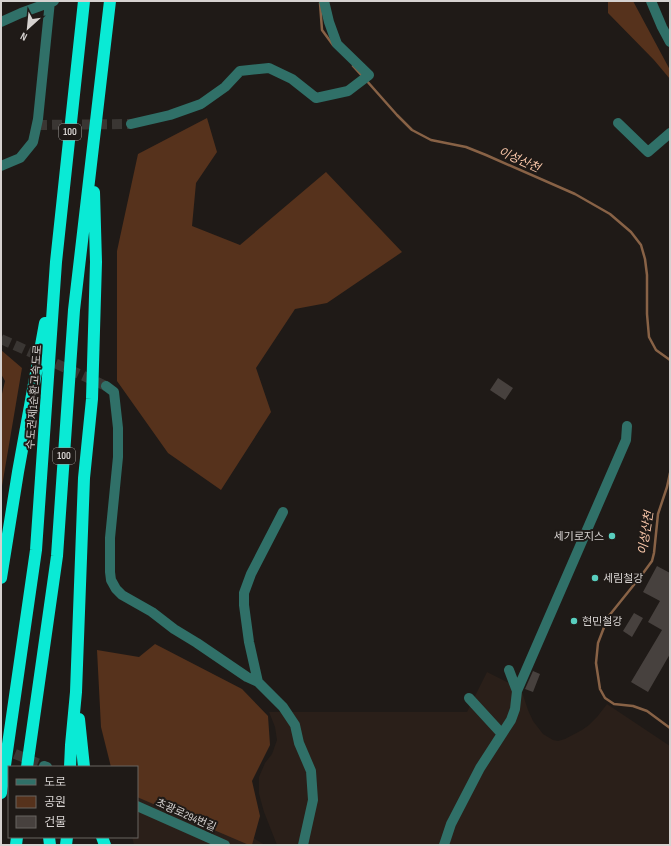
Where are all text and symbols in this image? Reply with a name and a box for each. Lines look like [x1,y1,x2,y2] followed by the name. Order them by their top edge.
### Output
[8,8,48,48] north arrow
[18,29,29,44] text: N
[59,124,81,140] road number: 100
[496,144,544,177] water label: 이성산천
[24,344,44,450] street label: 수도권제1순환고속도로
[53,448,75,464] road number: 100
[635,508,657,556] water label: 이성산천
[553,530,604,543] place label: 세기로지스
[607,531,617,541] marker: 세기로지스
[603,572,643,585] place label: 세림철강
[590,573,600,583] marker: 세림철강
[582,615,622,628] place label: 현민철강
[569,616,579,626] marker: 현민철강
[8,766,138,838] legend
[44,775,66,790] text: 도로
[44,795,66,810] text: 공원
[154,796,218,834] street label: 초광로294번길
[44,815,66,830] text: 건물

